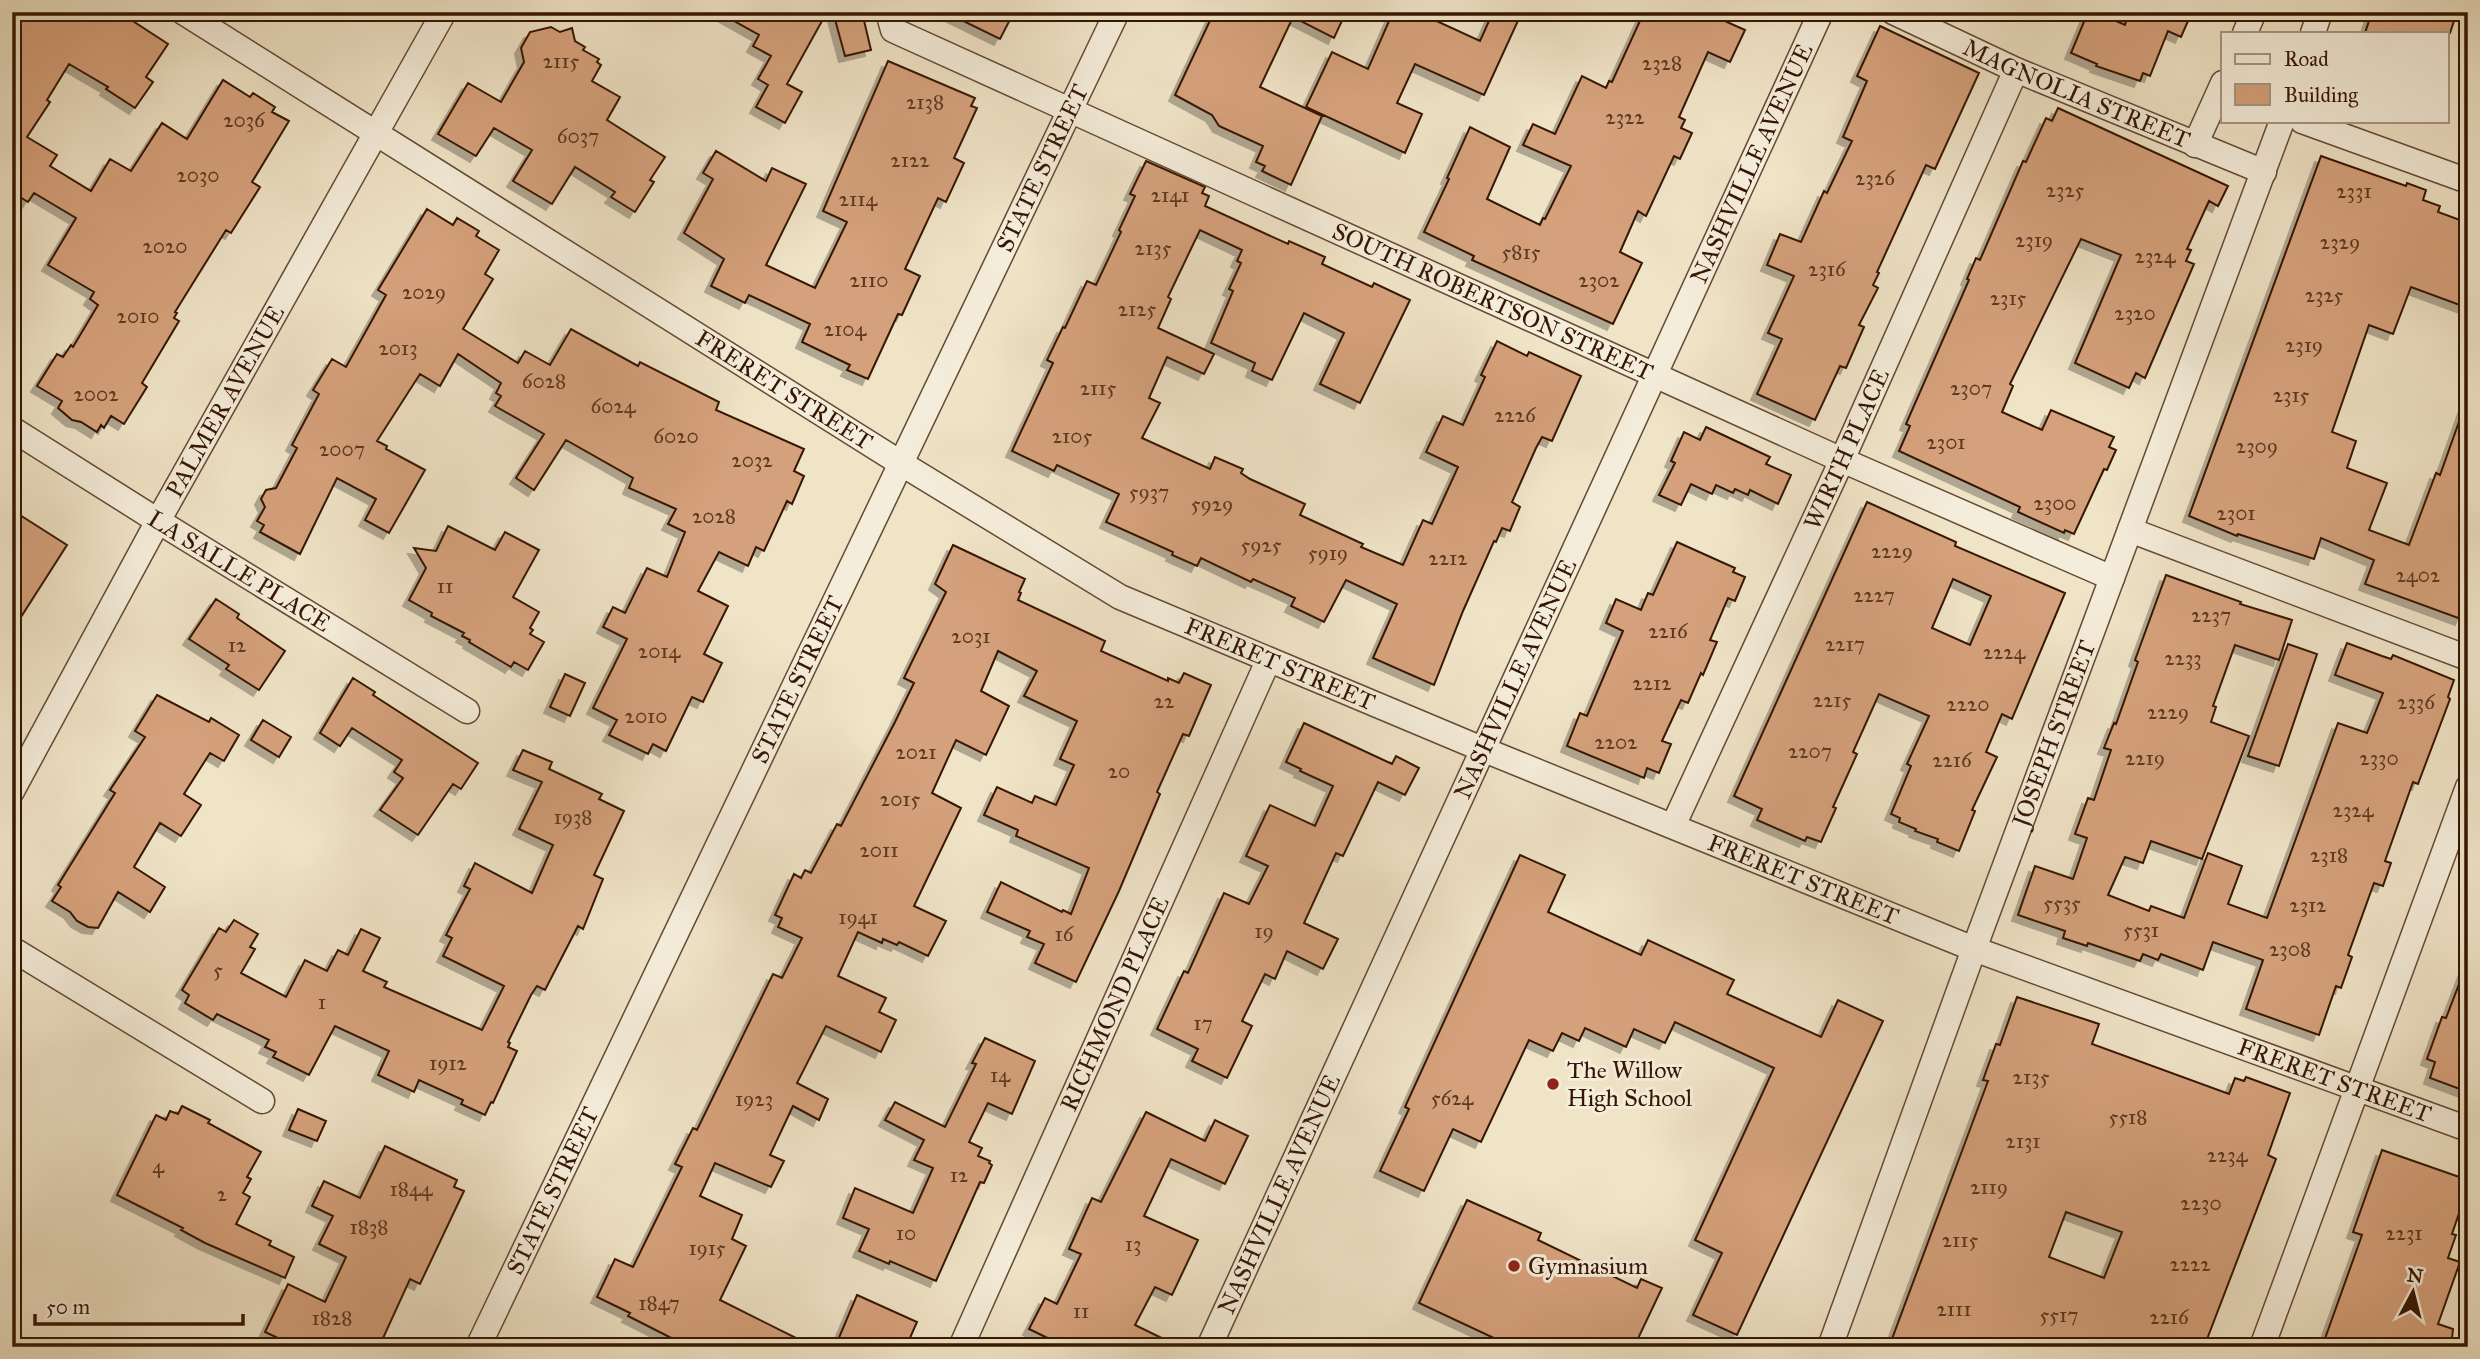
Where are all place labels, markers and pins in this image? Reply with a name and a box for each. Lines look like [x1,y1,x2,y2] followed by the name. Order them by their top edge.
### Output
[1567,1055,1693,1113] place label: The Willow High School
[1545,1076,1561,1092] marker: The Willow High School
[1528,1251,1648,1281] place label: Gymnasium
[1506,1258,1522,1274] marker: Gymnasium

